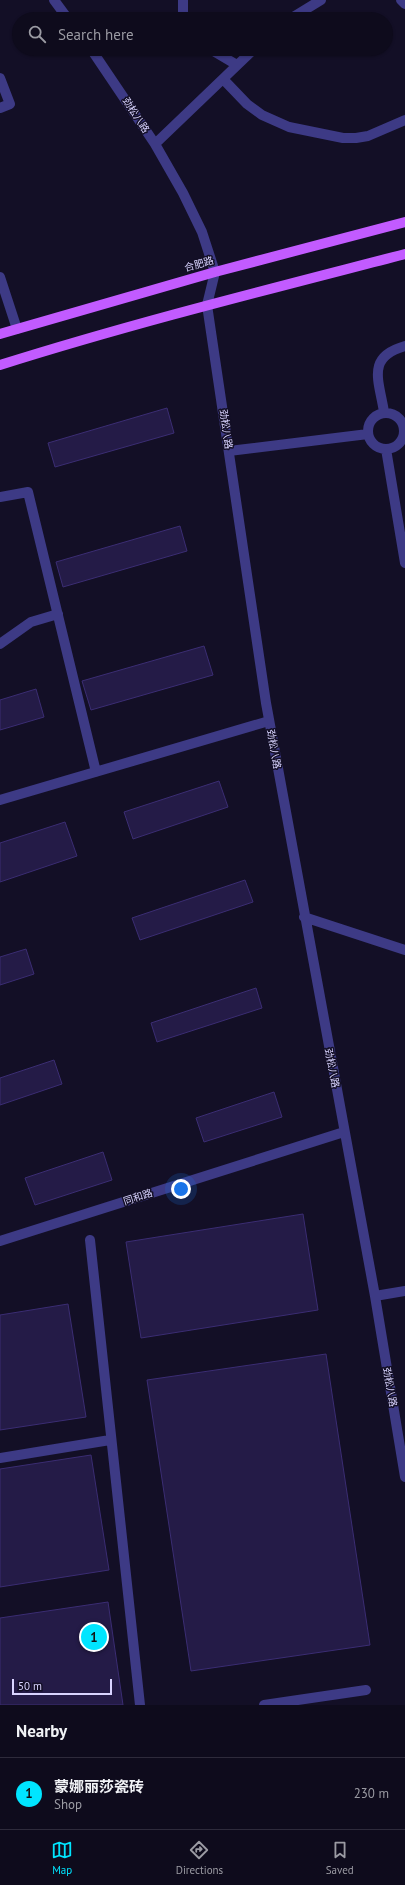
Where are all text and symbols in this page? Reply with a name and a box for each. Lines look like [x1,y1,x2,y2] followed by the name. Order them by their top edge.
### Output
[12,12,393,56] search box
[26,23,48,45] icon: search
[58,25,134,44] text: Search here
[120,95,152,135] street label: 劲松八路
[183,254,215,274] street label: 合肥路
[217,408,235,450] street label: 劲松八路
[264,728,284,770] street label: 劲松八路
[322,1047,342,1089] street label: 劲松八路
[171,1179,191,1199] your location
[122,1186,154,1208] street label: 同和路
[380,1366,400,1408] street label: 劲松八路
[81,1622,107,1652] pin: 1
[12,1677,112,1696] scale bar
[18,1679,42,1693] text: 50 m
[16,1720,67,1742] text: Nearby
[54,1777,144,1796] text: 蒙娜丽莎瓷砖
[25,1785,33,1802] text: 1
[354,1785,389,1802] text: 230 m
[54,1796,82,1813] text: Shop
[51,1839,73,1877] tab: Map
[176,1839,223,1877] tab: Directions
[326,1839,354,1877] tab: Saved

